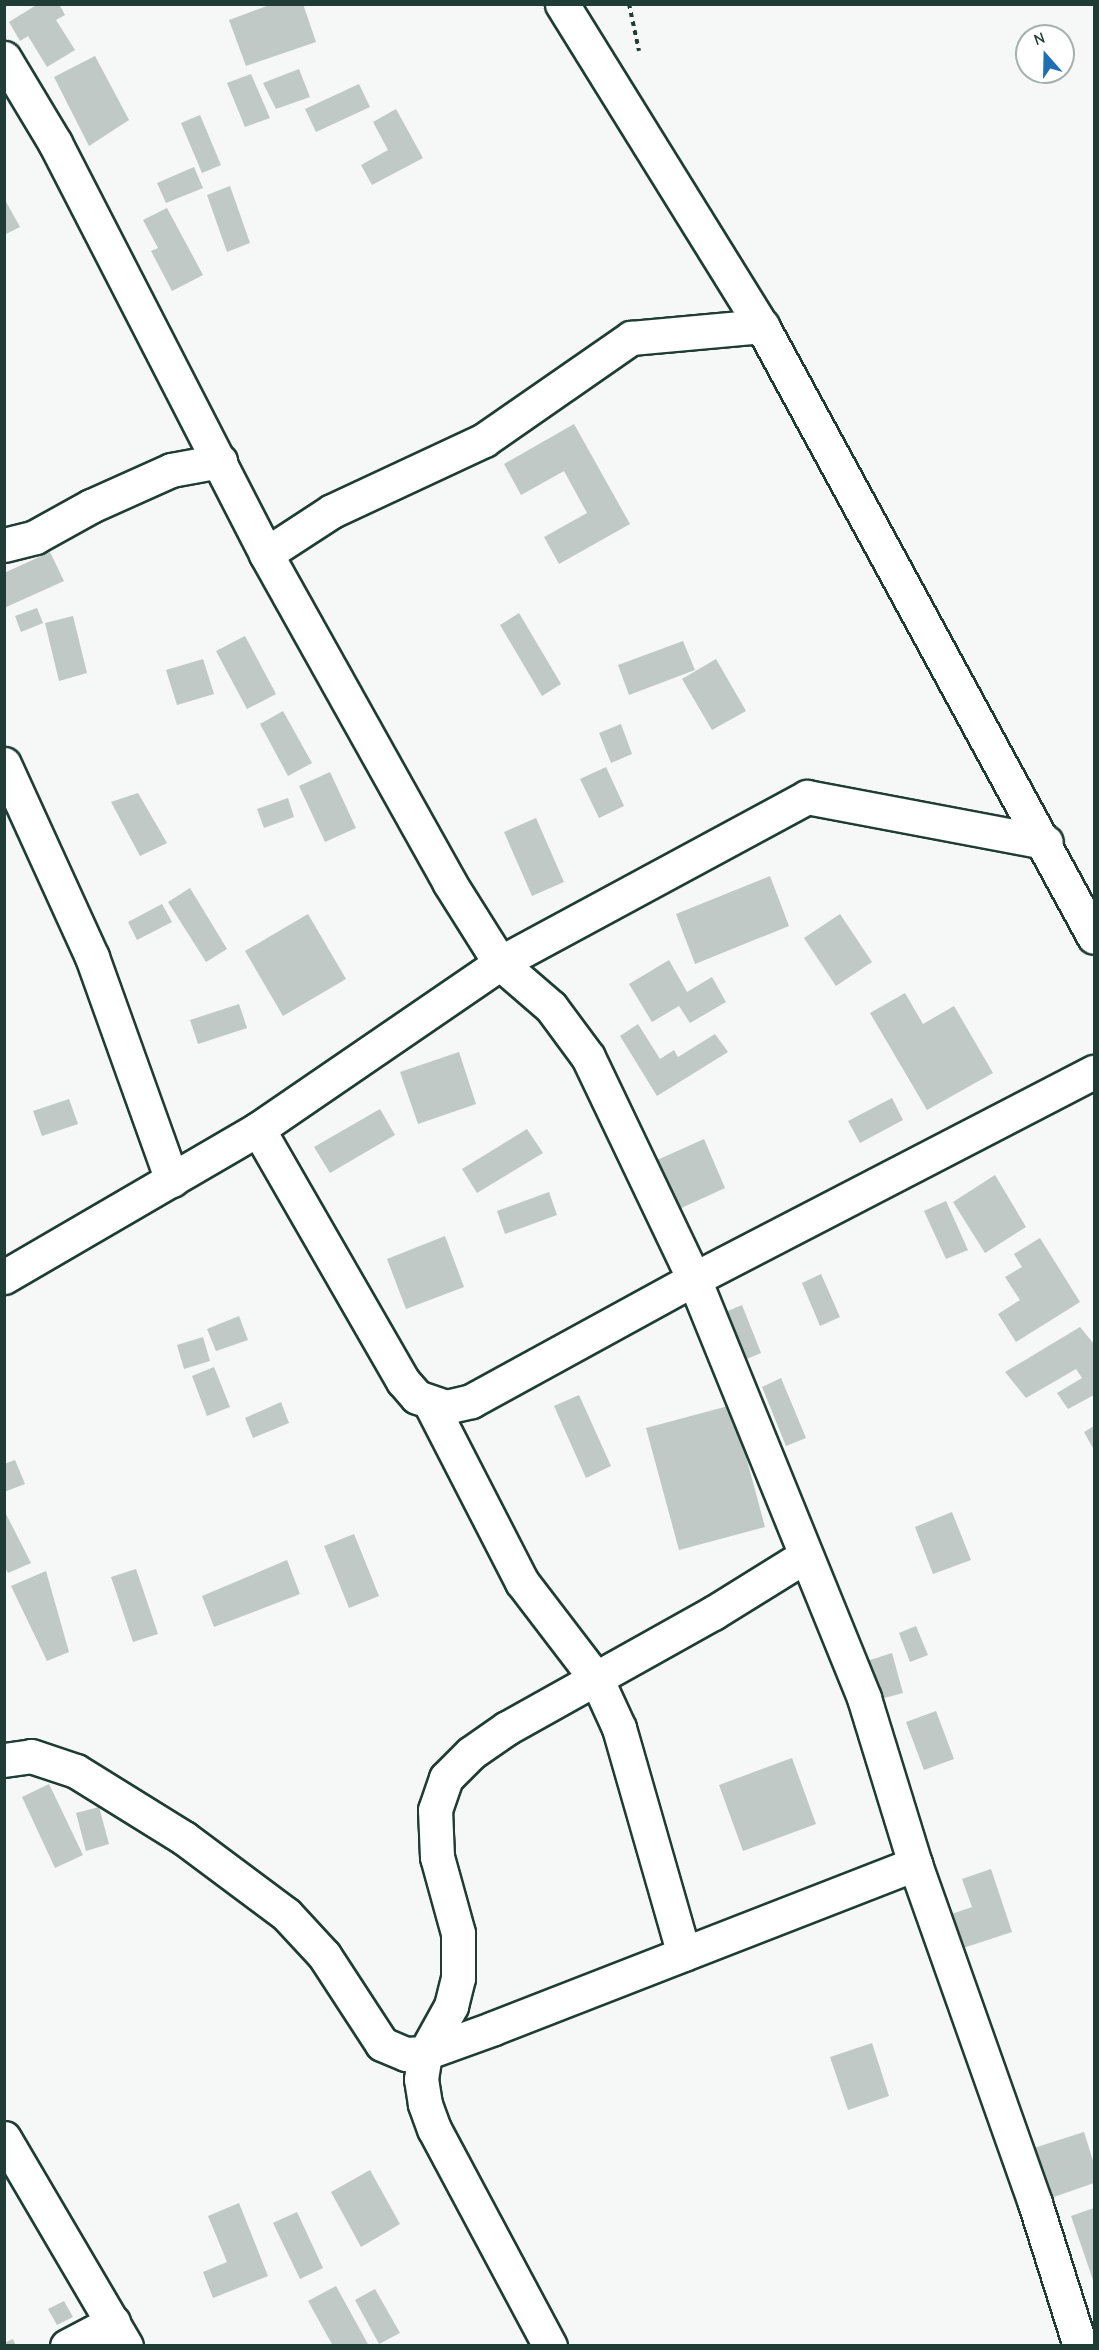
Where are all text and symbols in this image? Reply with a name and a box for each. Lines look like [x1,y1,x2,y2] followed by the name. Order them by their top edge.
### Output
[1015,24,1075,84] north arrow
[1032,29,1048,49] text: N

